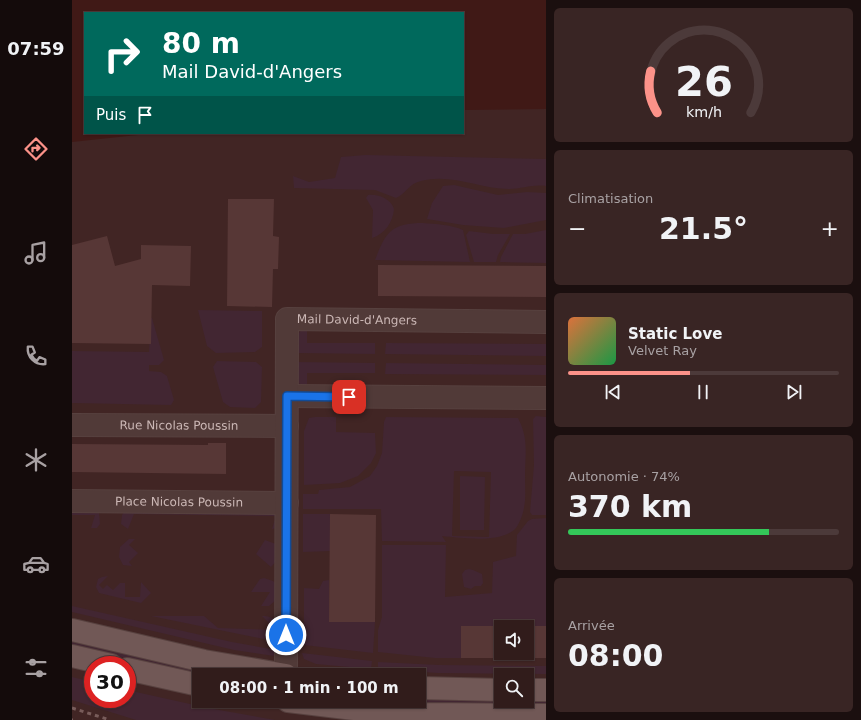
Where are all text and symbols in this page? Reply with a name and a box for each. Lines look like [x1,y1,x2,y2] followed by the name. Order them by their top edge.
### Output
[162,27,240,60] text: 80 m
[96,28,148,80] icon: right
[7,38,65,59] text: 07:59
[675,57,732,106] text: 26
[162,61,342,82] text: Mail David-d'Angers
[134,104,156,126] icon: arrive
[685,104,722,120] text: km/h
[96,106,126,124] text: Puis
[22,135,50,163] icon: directions
[568,191,653,206] text: Climatisation
[659,211,748,246] text: 21.5°
[568,216,586,241] text: −
[821,216,839,241] text: +
[22,239,50,267] icon: music
[297,312,417,328] street label: Mail David-d'Angers
[628,325,722,343] text: Static Love
[22,342,50,370] icon: phone
[628,343,697,358] text: Velvet Ray
[332,380,366,414] pin
[602,381,624,403] icon: previous
[692,381,714,403] icon: pause
[783,381,805,403] icon: next
[338,386,360,408] icon: arrive
[119,418,239,433] street label: Rue Nicolas Poussin
[22,446,50,474] icon: climate
[568,469,680,484] text: Autonomie · 74%
[568,489,692,524] text: 370 km
[115,494,243,510] street label: Place Nicolas Poussin
[22,550,50,578] icon: car
[265,614,307,656] position arrow
[568,618,615,633] text: Arrivée
[494,620,534,708] map controls
[494,620,534,660] button: sound
[568,638,664,673] text: 08:00
[22,654,50,682] icon: filters
[84,656,136,708] speed limit sign: 30
[494,668,534,708] button: search
[219,679,399,697] text: 08:00 · 1 min · 100 m

